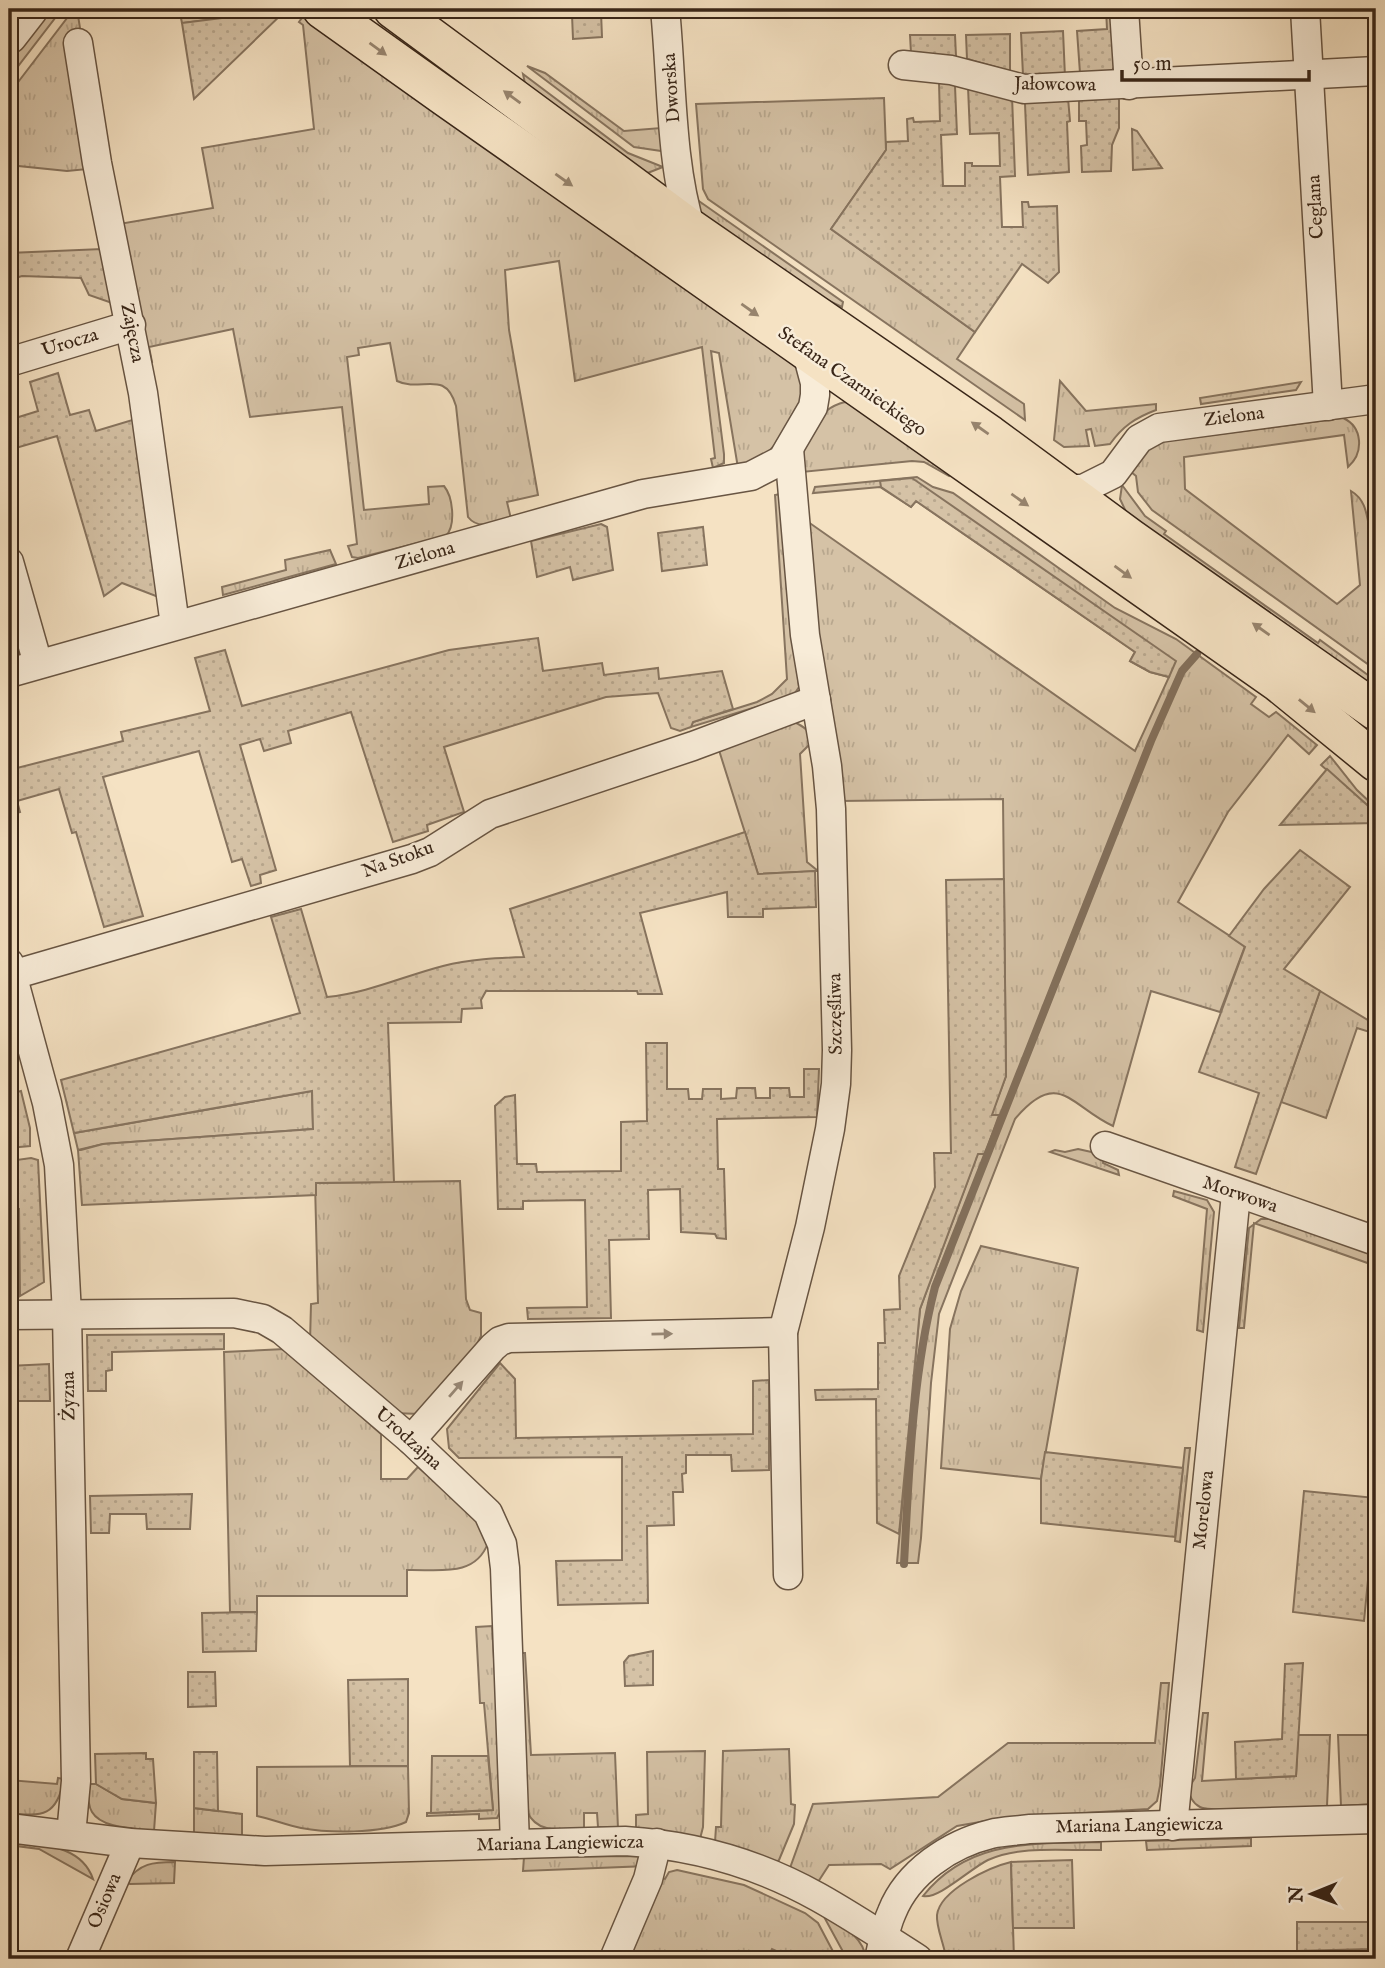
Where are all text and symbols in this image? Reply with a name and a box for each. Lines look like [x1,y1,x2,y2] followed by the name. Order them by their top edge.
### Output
[1122,38,1310,82] scale bar
[369,42,387,56] one-way arrow
[1133,51,1172,78] text: 50 m
[658,52,686,124] street label: Dworska
[1012,72,1097,98] street label: Jałowcowa
[503,90,521,104] one-way arrow
[554,173,573,186] one-way arrow
[1302,173,1330,240] street label: Ceglana
[115,301,150,365] street label: Zajęcza
[741,303,759,317] one-way arrow
[773,322,931,442] street label: Stefana Czarnieckiego
[39,323,102,363] street label: Urocza
[1202,401,1266,433] street label: Zielona
[971,421,989,435] one-way arrow
[1011,493,1029,507] one-way arrow
[393,536,458,576] street label: Zielona
[1114,565,1132,579] one-way arrow
[1251,623,1270,636] one-way arrow
[1298,698,1316,712] one-way arrow
[359,836,437,884] street label: Na Stoku
[823,972,849,1055] street label: Szczęśliwa
[1199,1171,1281,1219] street label: Morwowa
[651,1328,673,1340] one-way arrow
[57,1370,81,1421] street label: Żyzna
[448,1380,463,1397] one-way arrow
[369,1402,447,1476] street label: Urodzajna
[1188,1468,1220,1551] street label: Morelowa
[1055,1813,1224,1839] street label: Mariana Langiewicza
[476,1831,645,1857] street label: Mariana Langiewicza
[1276,1860,1346,1930] north arrow
[83,1869,128,1932] street label: Osiowa
[1285,1885,1309,1904] text: N

